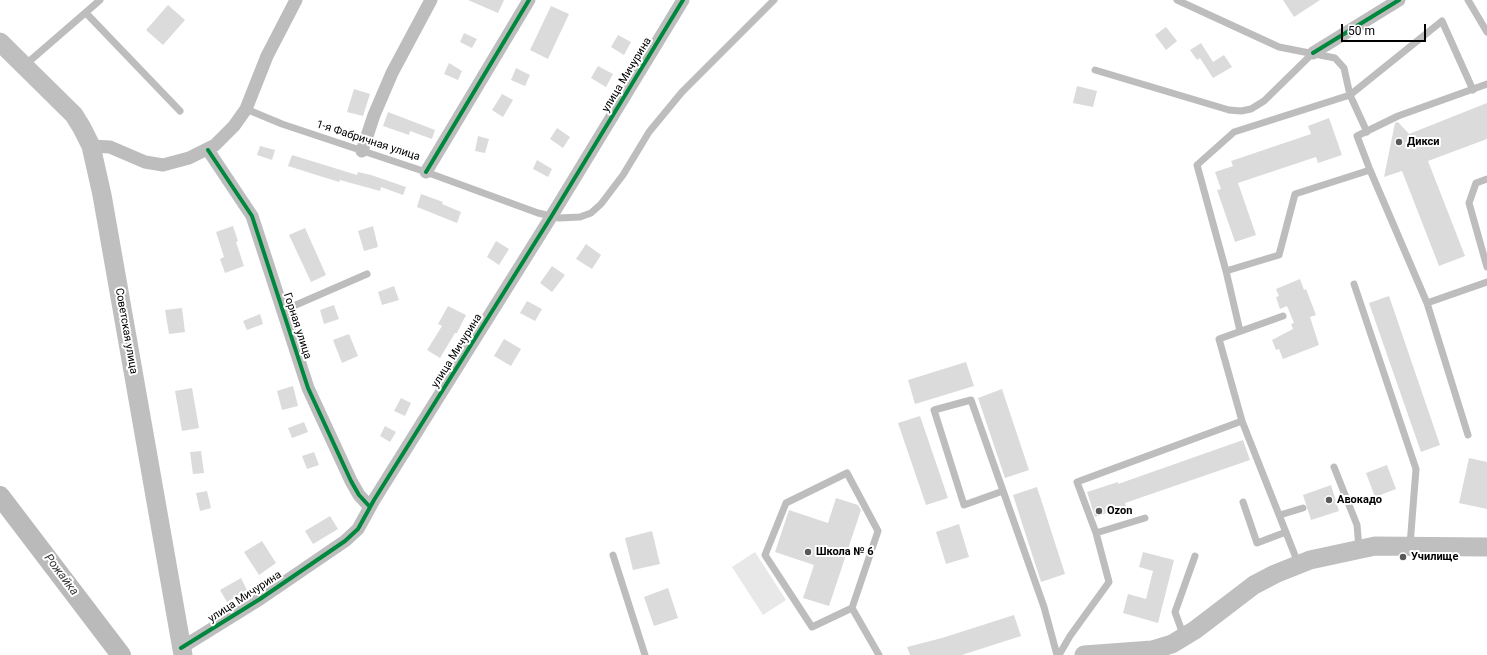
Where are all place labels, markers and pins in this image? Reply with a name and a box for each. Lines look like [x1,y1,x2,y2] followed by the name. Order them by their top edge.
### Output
[1407,135,1439,149] place label: Дикси
[1394,137,1404,147] marker: Дикси
[1337,493,1382,507] place label: Авокадо
[1324,495,1334,505] marker: Авокадо
[1107,504,1132,518] place label: Ozon
[1094,506,1104,516] marker: Ozon
[816,545,874,559] place label: Школа № 6
[803,547,813,557] marker: Школа № 6
[1411,550,1458,564] place label: Училище
[1398,552,1408,562] marker: Училище

